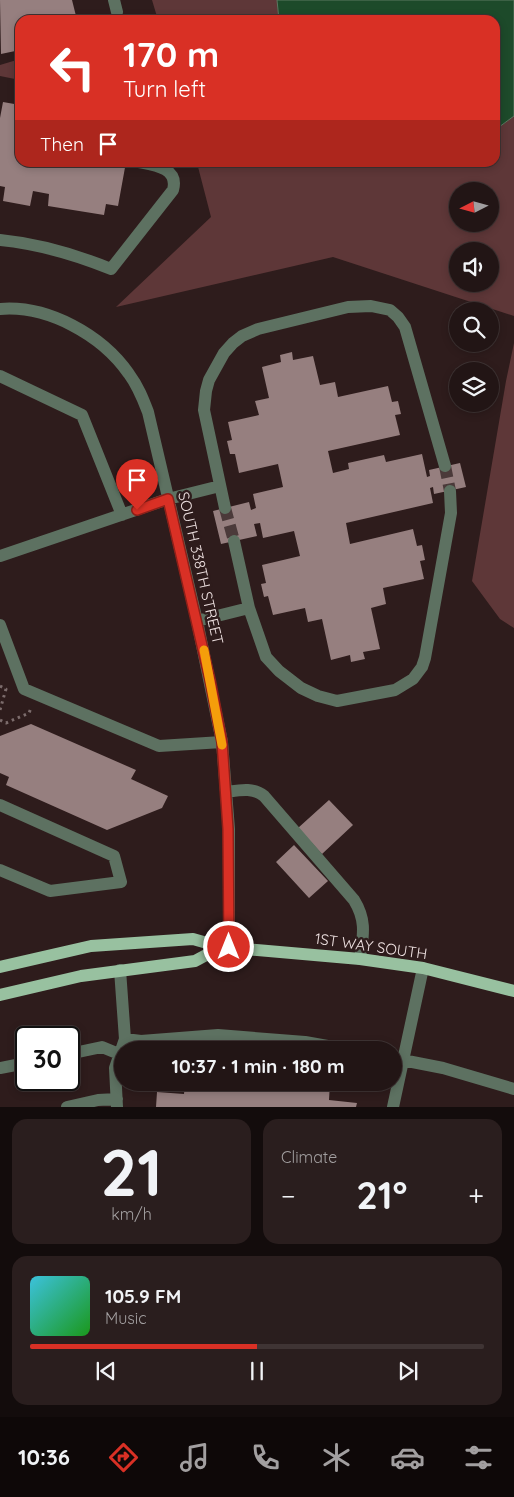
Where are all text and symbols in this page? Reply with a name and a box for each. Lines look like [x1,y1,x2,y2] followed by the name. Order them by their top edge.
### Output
[123,32,219,76] text: 170 m
[40,35,105,100] icon: left
[123,75,206,103] text: Turn left
[94,130,122,158] icon: arrive
[40,132,84,156] text: Then
[449,182,499,232] north arrow
[449,182,499,412] map controls
[449,242,499,292] button: sound
[449,302,499,352] button: search
[449,362,499,412] button: layers
[116,459,158,510] pin
[123,466,151,494] icon: arrive
[174,490,228,646] street label: SOUTH 338TH STREET
[202,920,254,972] position arrow
[314,929,428,963] street label: 1ST WAY SOUTH
[15,1026,80,1091] speed limit sign: 30
[172,1054,344,1078] text: 10:37 · 1 min · 180 m
[100,1131,163,1212] text: 21
[281,1147,337,1167] text: Climate
[356,1171,408,1219] text: 21°
[281,1178,296,1213] text: −
[468,1178,484,1213] text: +
[111,1204,152,1224] text: km/h
[105,1284,181,1308] text: 105.9 FM
[105,1308,147,1328] text: Music
[92,1357,120,1385] icon: previous
[243,1357,271,1385] icon: pause
[394,1357,422,1385] icon: next
[106,1440,141,1475] icon: directions
[177,1440,212,1475] icon: music
[248,1440,283,1475] icon: phone
[319,1440,354,1475] icon: climate
[390,1440,425,1475] icon: car
[461,1440,496,1475] icon: filters
[18,1443,70,1471] text: 10:36

